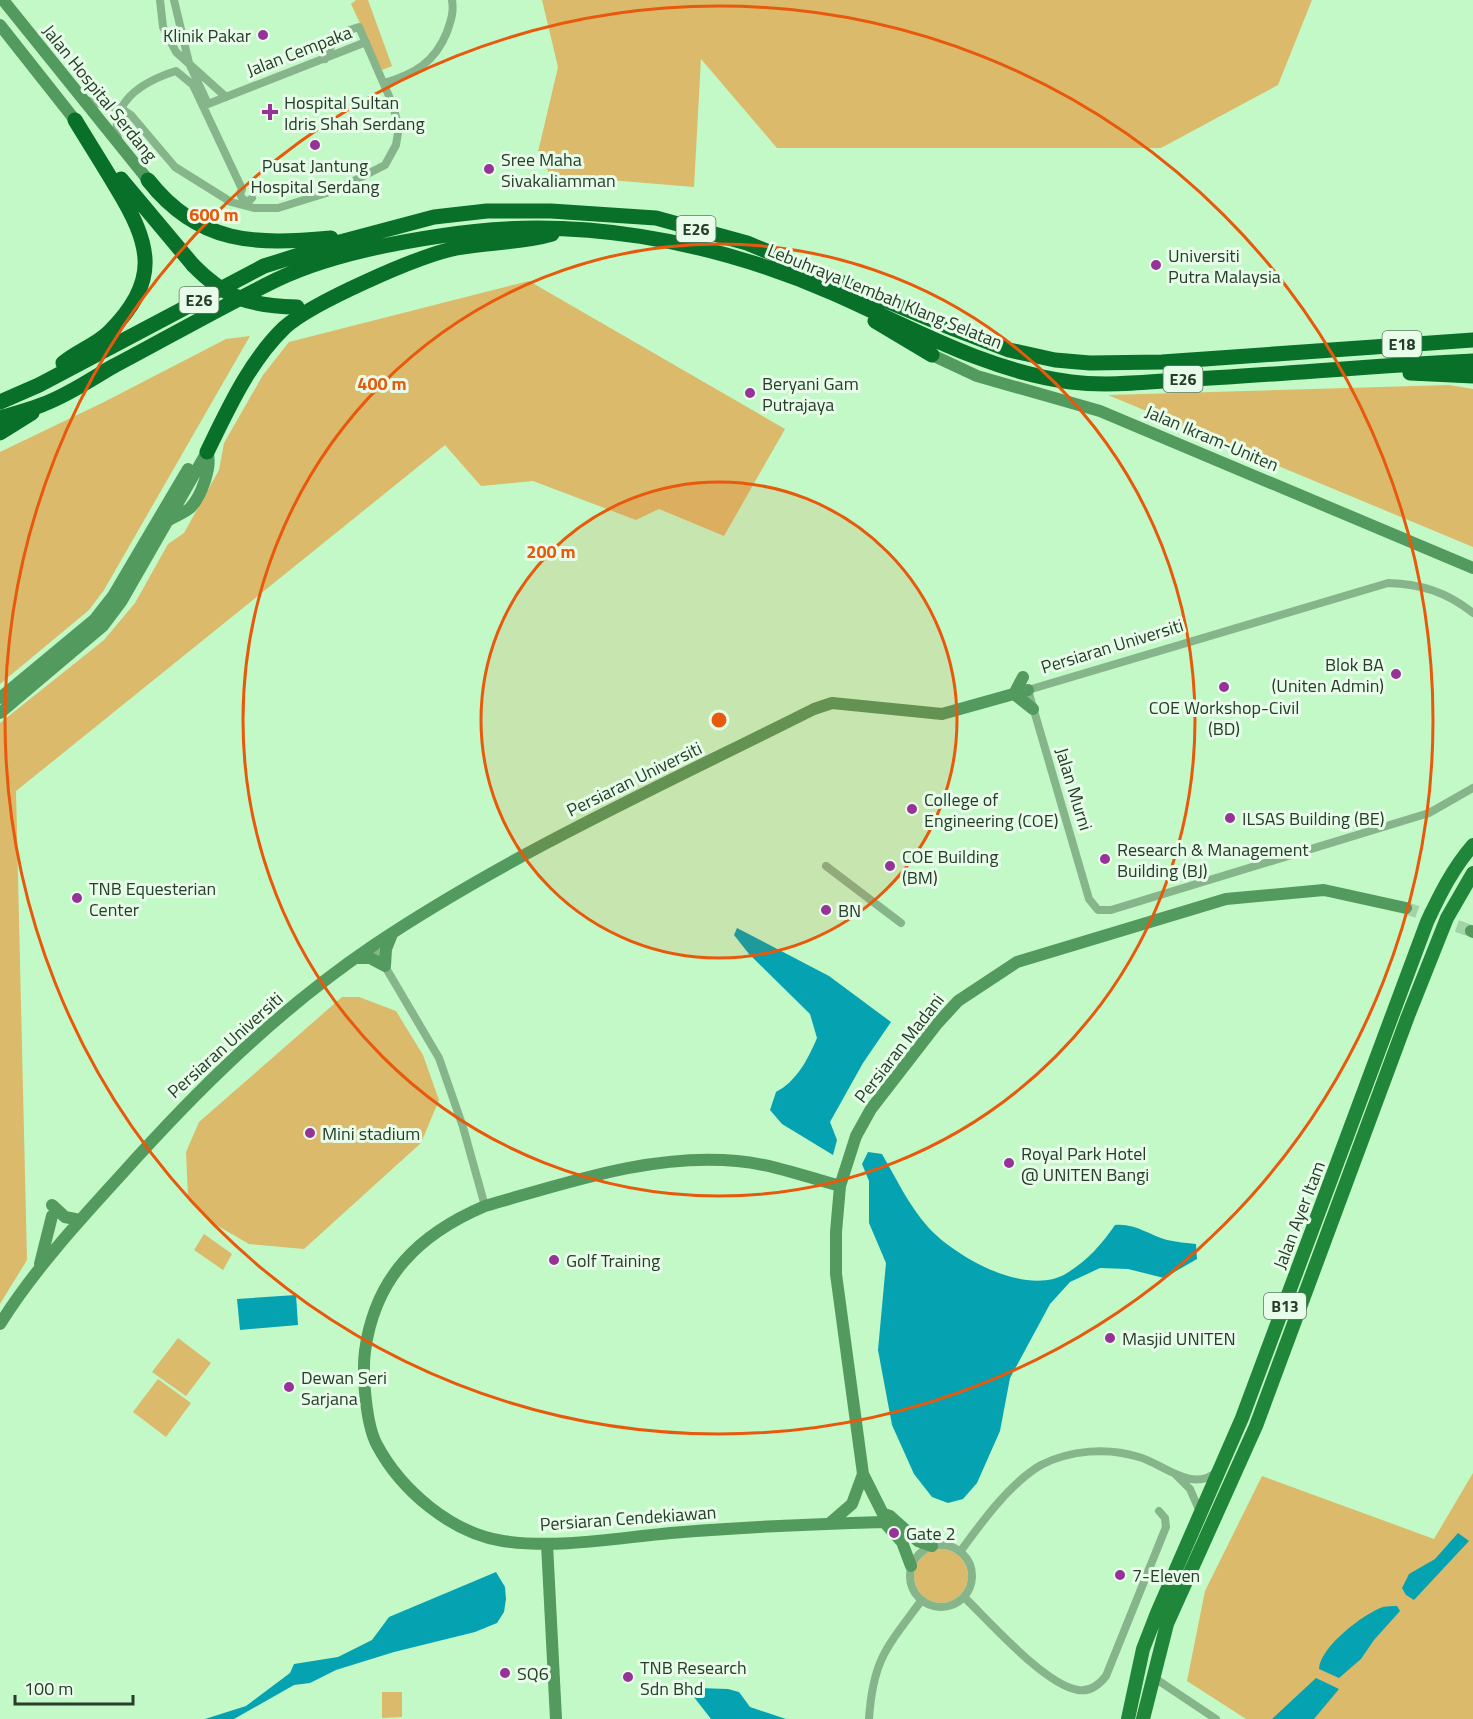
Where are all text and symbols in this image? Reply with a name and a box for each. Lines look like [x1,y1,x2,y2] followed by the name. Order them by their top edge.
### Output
[36,18,164,168] street label: Jalan Hospital Serdang
[242,19,356,83] street label: Jalan Cempaka
[163,22,251,49] place label: Klinik Pakar
[256,28,270,42] marker: Klinik Pakar
[284,89,425,137] place label: Hospital Sultan Idris Shah Serdang
[261,103,279,121] marker: Hospital Sultan Idris Shah Serdang
[308,138,322,152] marker: Pusat Jantung Hospital Serdang
[501,146,616,194] place label: Sree Maha Sivakaliamman
[250,152,380,200] place label: Pusat Jantung Hospital Serdang
[482,162,496,176] marker: Sree Maha Sivakaliamman
[189,201,239,228] text: 600 m
[676,216,716,242] road number: E26
[764,236,1006,356] street label: Lebuhraya Lembah Klang Selatan
[1168,242,1281,290] place label: Universiti Putra Malaysia
[1149,258,1163,272] marker: Universiti Putra Malaysia
[180,287,218,313] road number: E26
[1382,331,1422,357] road number: E18
[1164,366,1202,392] road number: E26
[357,370,407,397] text: 400 m
[762,370,859,418] place label: Beryani Gam Putrajaya
[743,386,757,400] marker: Beryani Gam Putrajaya
[1141,398,1283,478] street label: Jalan Ikram-Uniten
[526,538,576,565] text: 200 m
[1037,611,1187,681] street label: Persiaran Universiti
[1272,651,1384,699] place label: Blok BA (Uniten Admin)
[1389,667,1403,681] marker: Blok BA (Uniten Admin)
[1217,680,1231,694] marker: COE Workshop-Civil (BD)
[1149,694,1299,742] place label: COE Workshop-Civil (BD)
[709,710,729,730] centre of rings
[562,734,706,824] street label: Persiaran Universiti
[1049,744,1099,834] street label: Jalan Murni
[924,786,1058,834] place label: College of Engineering (COE)
[905,802,919,816] marker: College of Engineering (COE)
[1242,805,1385,832] place label: ILSAS Building (BE)
[1223,811,1237,825] marker: ILSAS Building (BE)
[1117,836,1309,884] place label: Research & Management Building (BJ)
[902,843,999,891] place label: COE Building (BM)
[1098,852,1112,866] marker: Research & Management Building (BJ)
[883,859,897,873] marker: COE Building (BM)
[89,875,216,923] place label: TNB Equesterian Center
[70,891,84,905] marker: TNB Equesterian Center
[838,897,861,924] place label: BN
[819,903,833,917] marker: BN
[161,986,289,1104] street label: Persiaran Universiti
[848,988,950,1108] street label: Persiaran Madani
[322,1120,420,1147] place label: Mini stadium
[303,1126,317,1140] marker: Mini stadium
[1021,1140,1149,1188] place label: Royal Park Hotel @ UNITEN Bangi
[1002,1156,1016,1170] marker: Royal Park Hotel @ UNITEN Bangi
[1266,1157,1332,1273] street label: Jalan Ayer Itam
[566,1247,660,1274] place label: Golf Training
[547,1253,561,1267] marker: Golf Training
[1264,1293,1306,1319] road number: B13
[1122,1325,1236,1352] place label: Masjid UNITEN
[1103,1331,1117,1345] marker: Masjid UNITEN
[301,1364,387,1412] place label: Dewan Seri Sarjana
[282,1380,296,1394] marker: Dewan Seri Sarjana
[539,1498,717,1538] street label: Persiaran Cendekiawan
[906,1520,956,1547] place label: Gate 2
[887,1526,901,1540] marker: Gate 2
[1132,1562,1200,1589] place label: 7-Eleven
[1113,1568,1127,1582] marker: 7-Eleven
[640,1654,747,1702] place label: TNB Research Sdn Bhd
[517,1660,549,1687] place label: SQ6
[498,1666,512,1680] marker: SQ6
[15,1668,134,1706] scale bar
[621,1670,635,1684] marker: TNB Research Sdn Bhd
[24,1675,73,1702] text: 100 m

